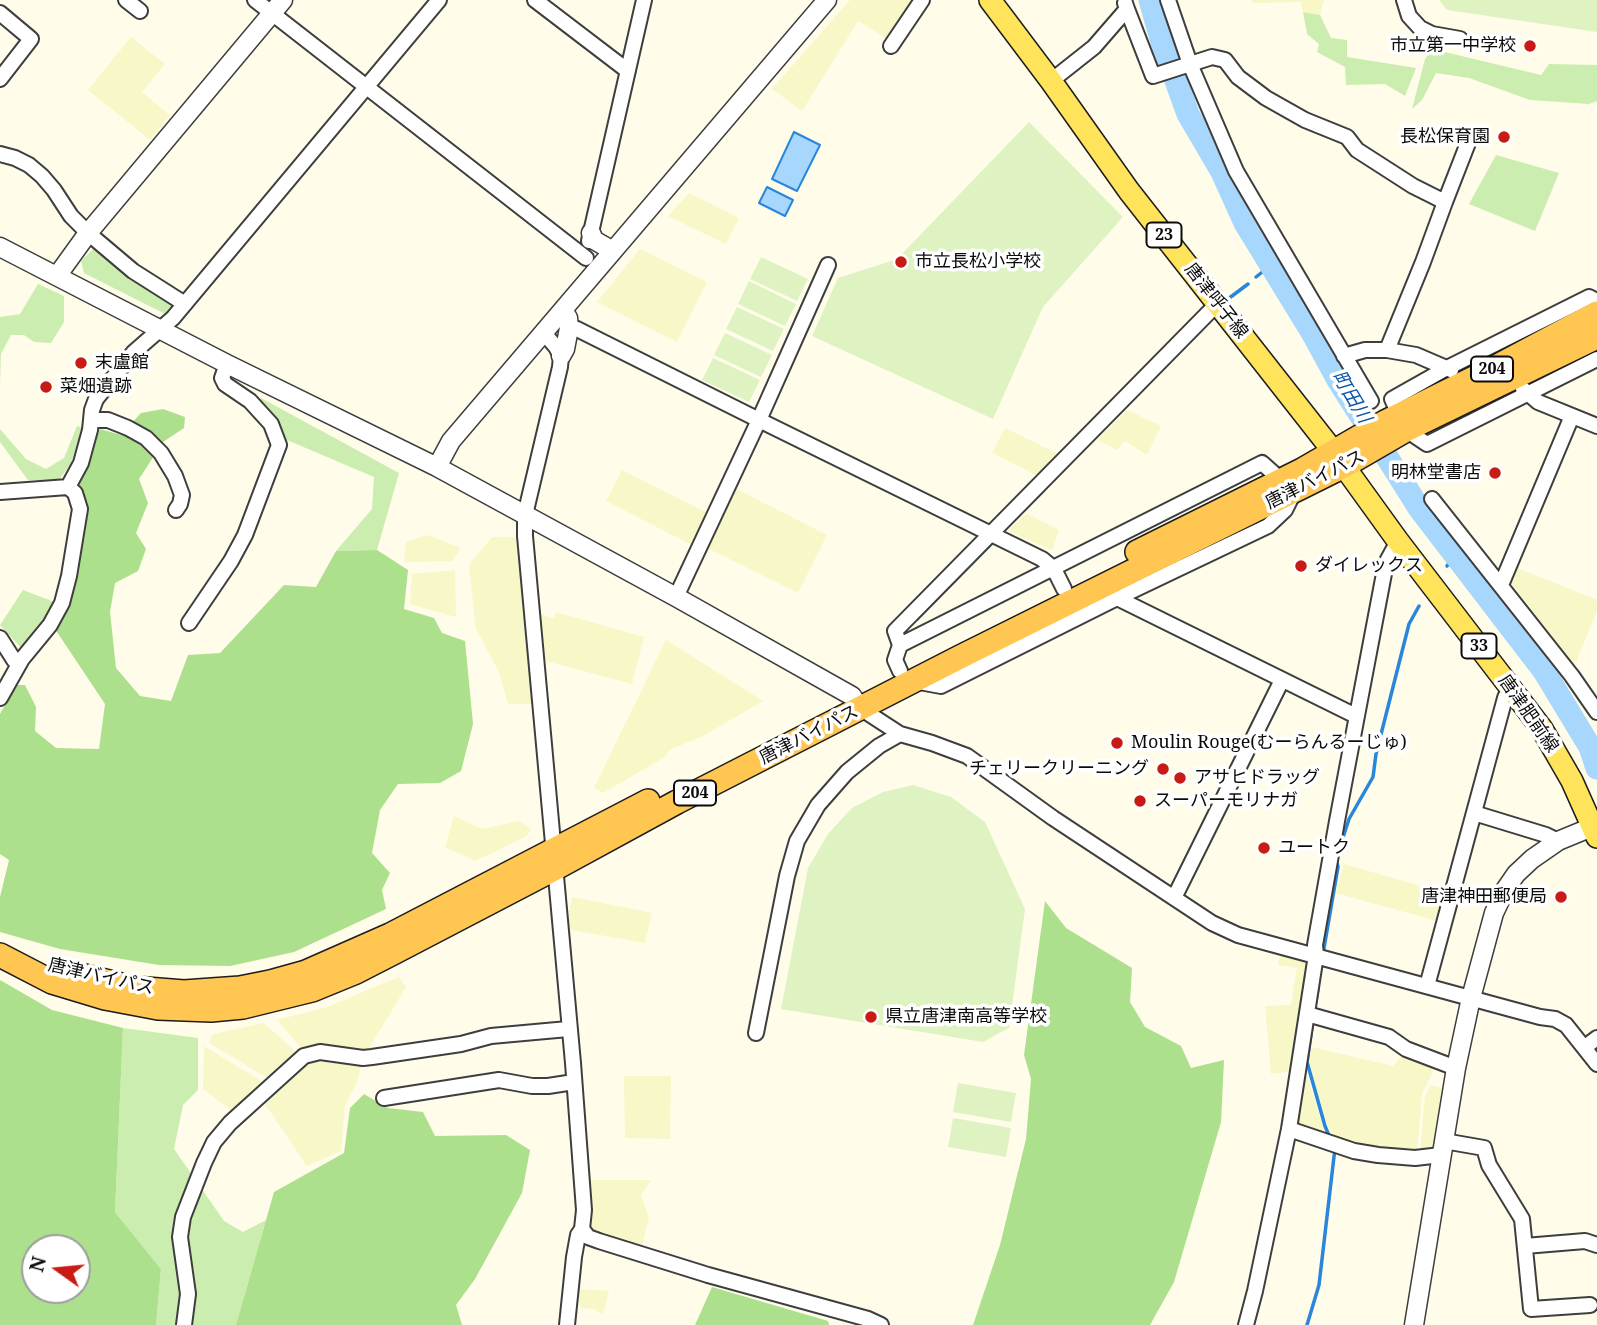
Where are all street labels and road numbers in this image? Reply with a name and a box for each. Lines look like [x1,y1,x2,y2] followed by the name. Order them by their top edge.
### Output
[1146,222,1182,247] road number: 23
[1180,259,1252,343] street label: 唐津呼子線
[1471,356,1513,382] road number: 204
[1262,446,1368,514] street label: 唐津バイパス
[1462,634,1496,659] road number: 33
[1493,671,1563,757] street label: 唐津肥前線
[756,701,862,769] street label: 唐津バイパス
[674,780,716,806] road number: 204
[46,954,156,1000] street label: 唐津バイパス

